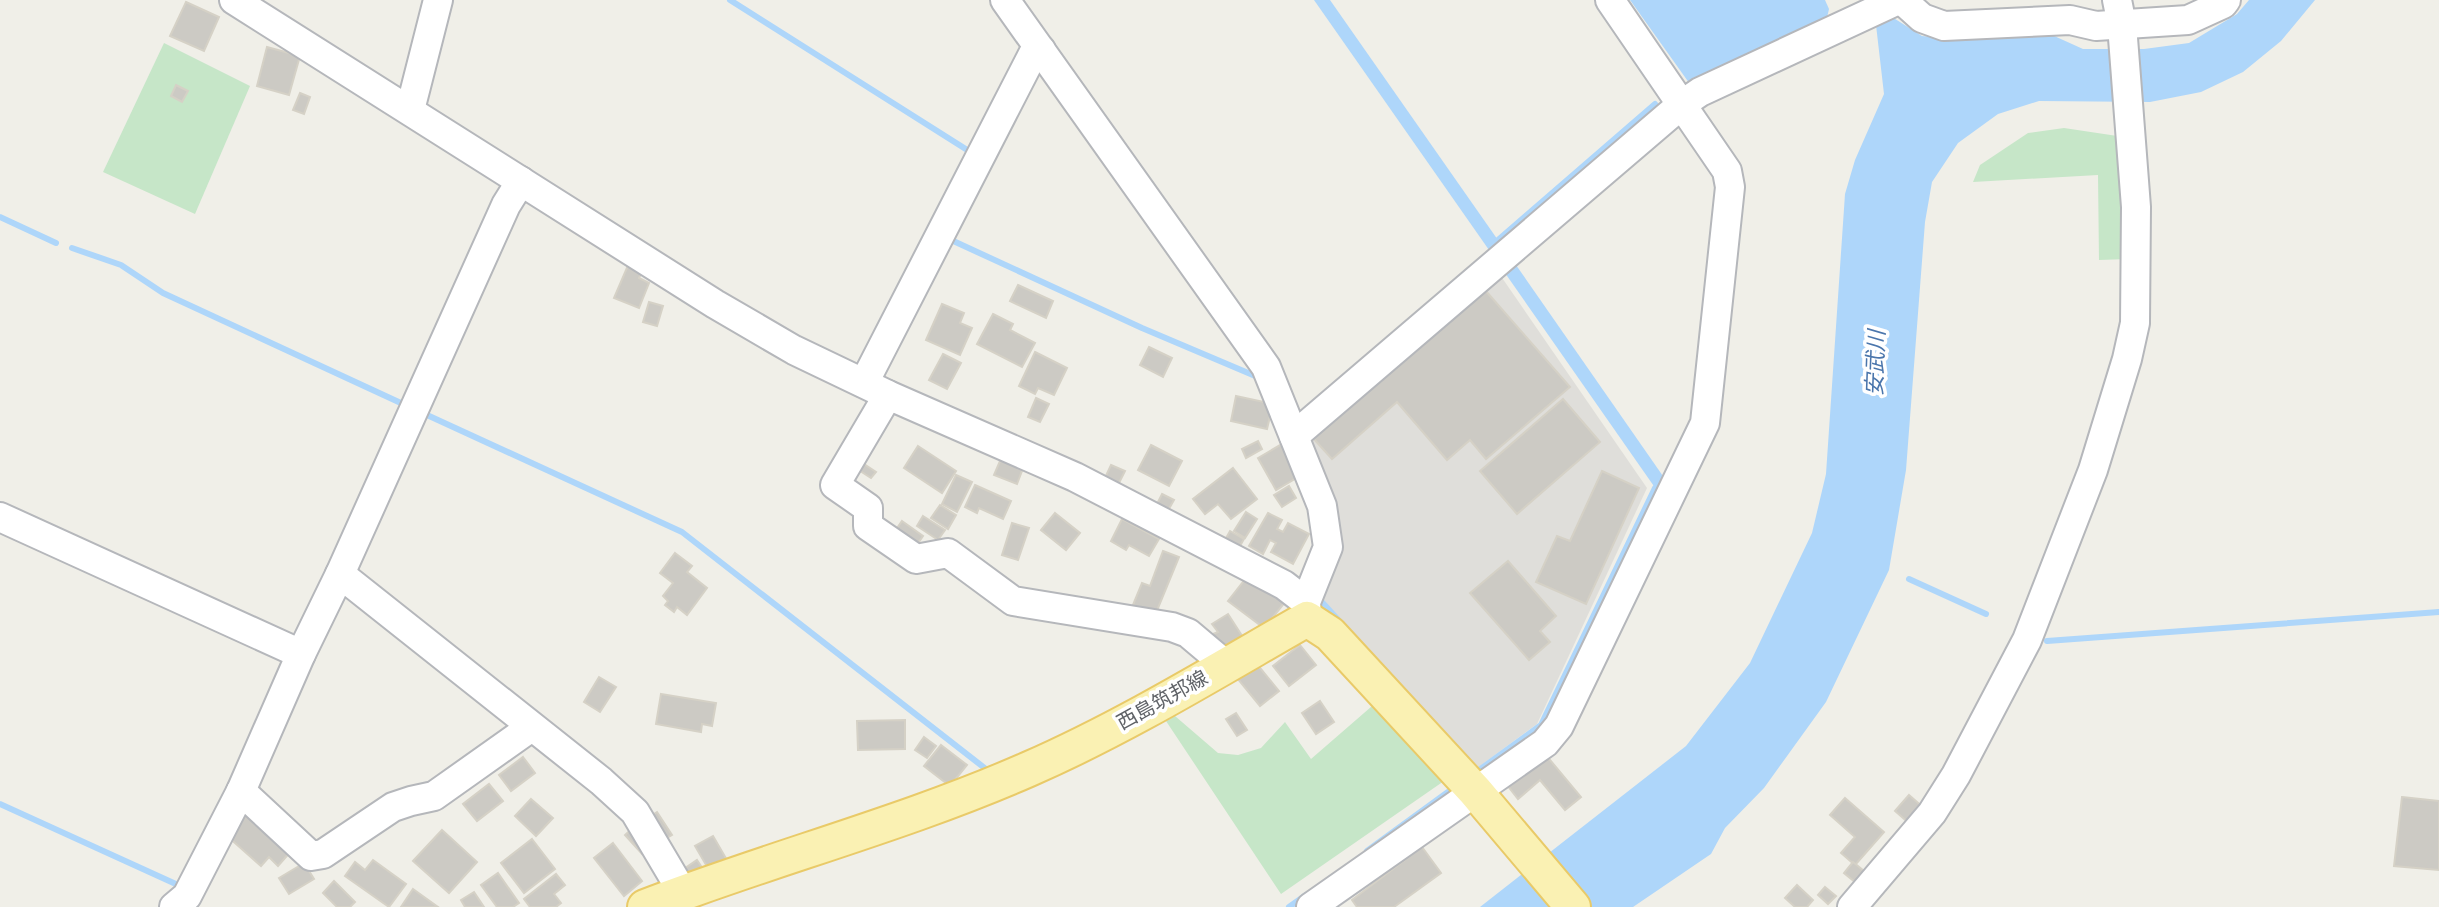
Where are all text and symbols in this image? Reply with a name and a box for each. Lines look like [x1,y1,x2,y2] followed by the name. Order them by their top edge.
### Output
[1860,328,1892,397] water label: 安武川
[1112,664,1213,736] street label: 西島筑邦線

